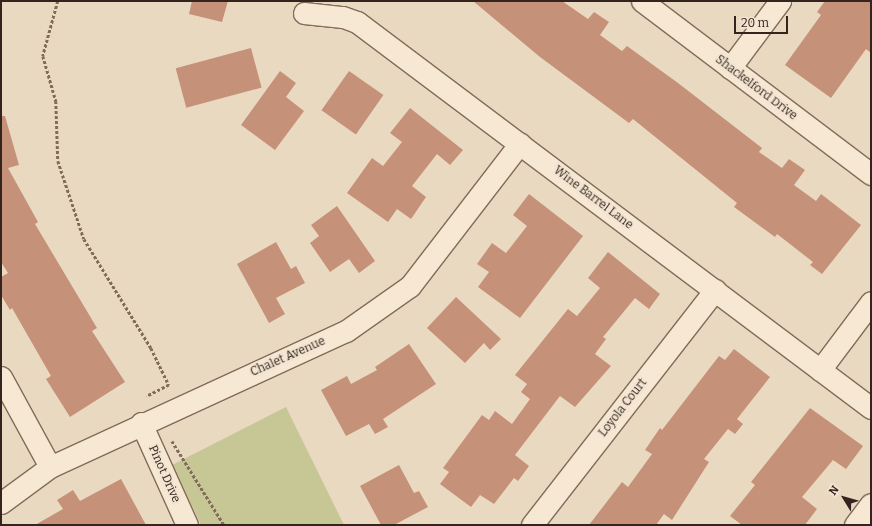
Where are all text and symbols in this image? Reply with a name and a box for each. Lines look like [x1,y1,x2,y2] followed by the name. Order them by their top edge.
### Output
[736,8,790,34] scale bar
[741,16,769,30] text: 20 m
[712,53,800,123] street label: Shackelford Drive
[550,163,636,233] street label: Wine Barrel Lane
[248,334,328,380] street label: Chalet Avenue
[596,376,650,440] street label: Loyola Court
[145,443,183,505] street label: Pinot Drive
[824,478,864,518] north arrow
[826,483,842,498] text: N

